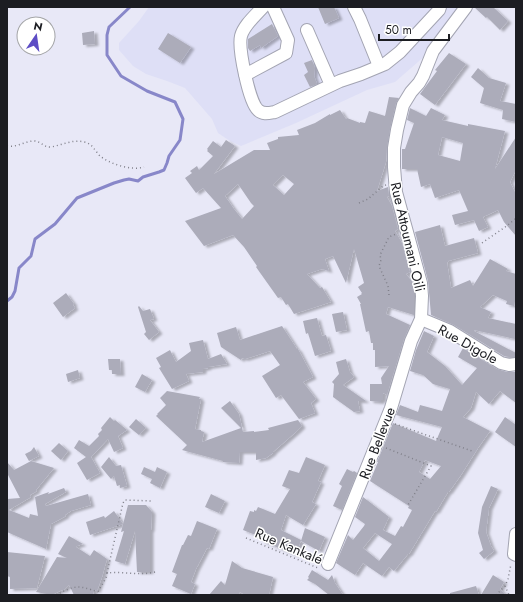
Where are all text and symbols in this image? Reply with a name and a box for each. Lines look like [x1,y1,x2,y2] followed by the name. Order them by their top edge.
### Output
[16,16,56,56] north arrow
[379,16,449,42] scale bar
[32,17,44,35] text: N
[385,21,412,39] text: 50 m
[386,180,430,294] street label: Rue Attoumani Oili
[434,319,502,369] street label: Rue Digole
[354,404,400,482] street label: Rue Bellevue
[252,523,326,569] street label: Rue Kankalé

